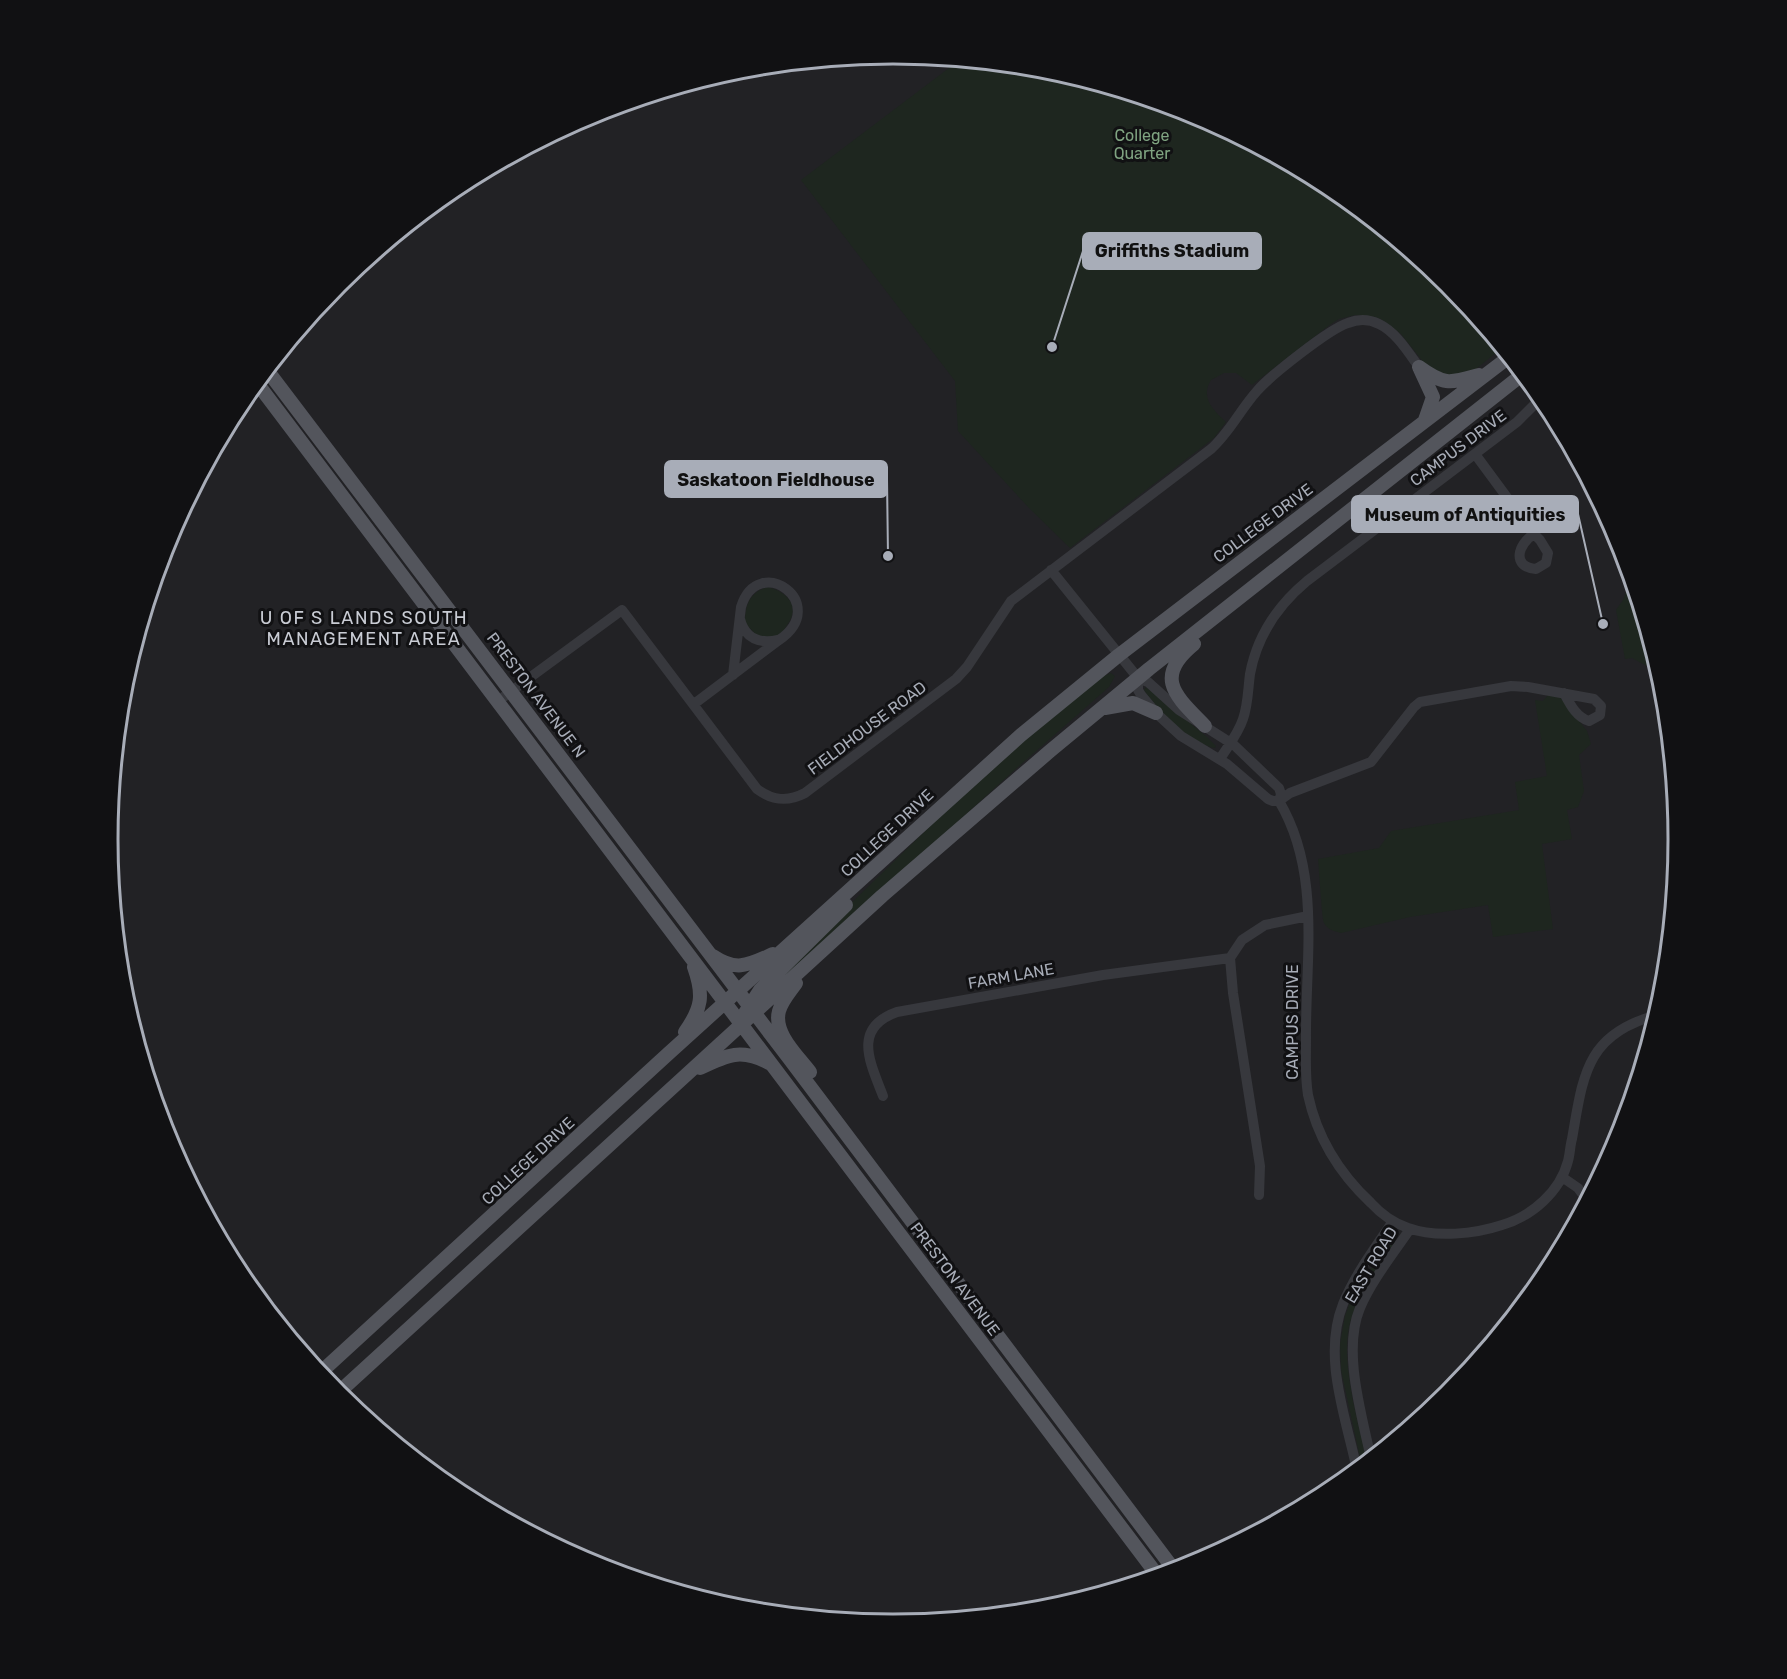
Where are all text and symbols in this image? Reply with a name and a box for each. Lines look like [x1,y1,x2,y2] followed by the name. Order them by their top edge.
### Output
[1114,126,1170,163] park label: College Quarter
[1083,233,1261,269] callout: Griffiths Stadium
[1095,240,1249,262] text: Griffiths Stadium
[1406,406,1510,490] street label: CAMPUS DRIVE
[665,461,887,497] callout: Saskatoon Fieldhouse
[677,469,875,491] text: Saskatoon Fieldhouse
[1210,479,1316,567] street label: COLLEGE DRIVE
[1352,496,1578,532] callout: Museum of Antiquities
[1364,504,1566,526] text: Museum of Antiquities
[260,607,468,650] district label: U OF S LANDS SOUTH MANAGEMENT AREA
[483,629,589,761] street label: PRESTON AVENUE N
[804,677,930,779] street label: FIELDHOUSE ROAD
[837,785,937,881] street label: COLLEGE DRIVE
[966,959,1056,993] street label: FARM LANE
[1283,964,1302,1080] street label: CAMPUS DRIVE
[478,1113,578,1209] street label: COLLEGE DRIVE
[906,1219,1004,1339] street label: PRESTON AVENUE
[1341,1223,1401,1307] street label: EAST ROAD

